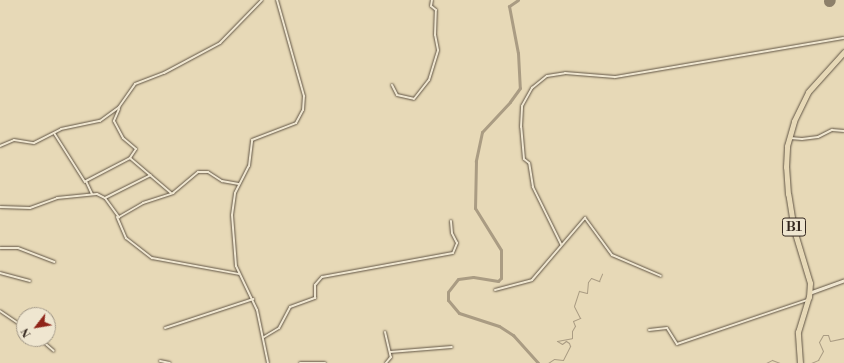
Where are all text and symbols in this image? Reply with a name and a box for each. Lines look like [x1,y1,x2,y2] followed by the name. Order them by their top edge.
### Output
[781,216,807,238] road number: B1
[16,307,56,347] north arrow
[18,325,35,340] text: N

